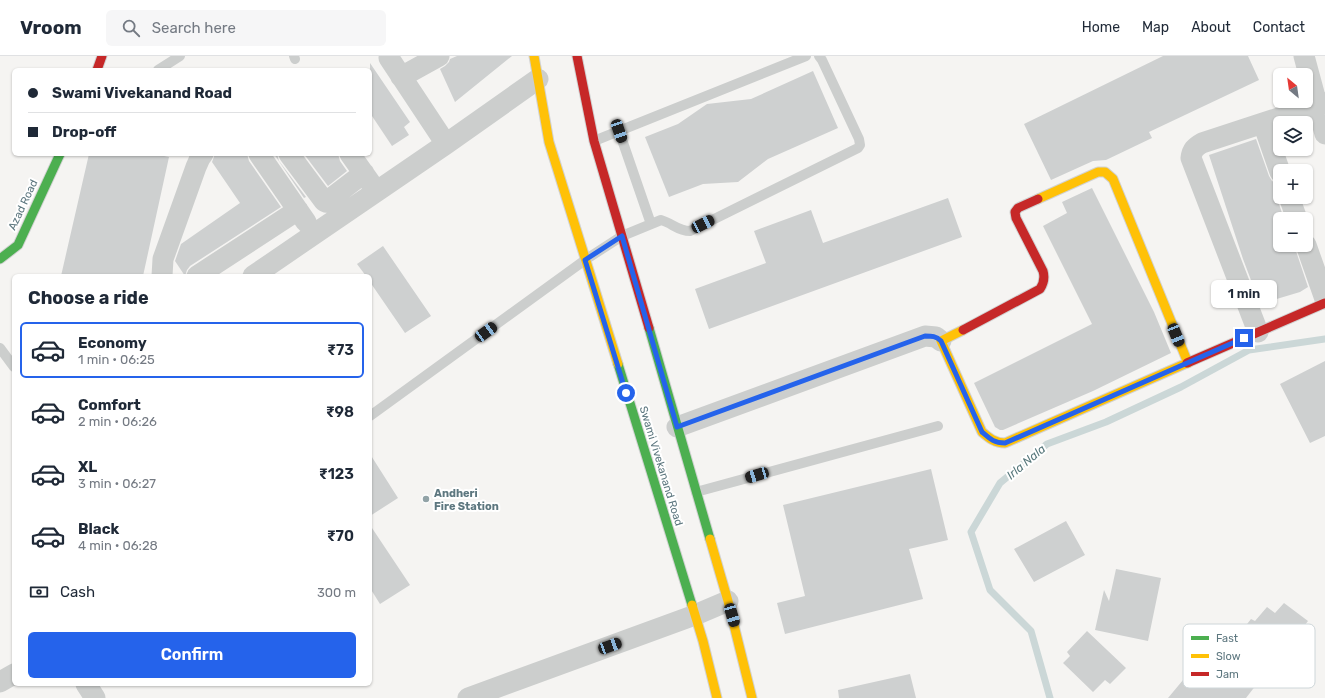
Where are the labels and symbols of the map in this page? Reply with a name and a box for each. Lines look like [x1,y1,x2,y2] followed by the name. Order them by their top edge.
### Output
[1273,68,1313,108] north arrow
[609,118,629,144] car
[6,178,40,232] street label: Azad Road
[690,213,716,235] car
[1211,280,1277,308] callout: 1 min
[473,320,499,344] car
[1166,322,1186,348] car
[1235,329,1253,347] route end
[617,384,635,402] route start
[637,405,685,527] street label: Swami Vivekanand Road
[1004,442,1048,482] water label: Irla Nala
[744,466,770,484] car
[434,487,499,513] place label: Andheri Fire Station
[421,494,431,504] marker: Andheri Fire Station
[723,602,741,628] car
[1183,624,1315,688] legend
[1216,632,1239,645] text: Fast
[597,636,623,656] car
[1216,650,1241,663] text: Slow
[1216,668,1239,681] text: Jam

